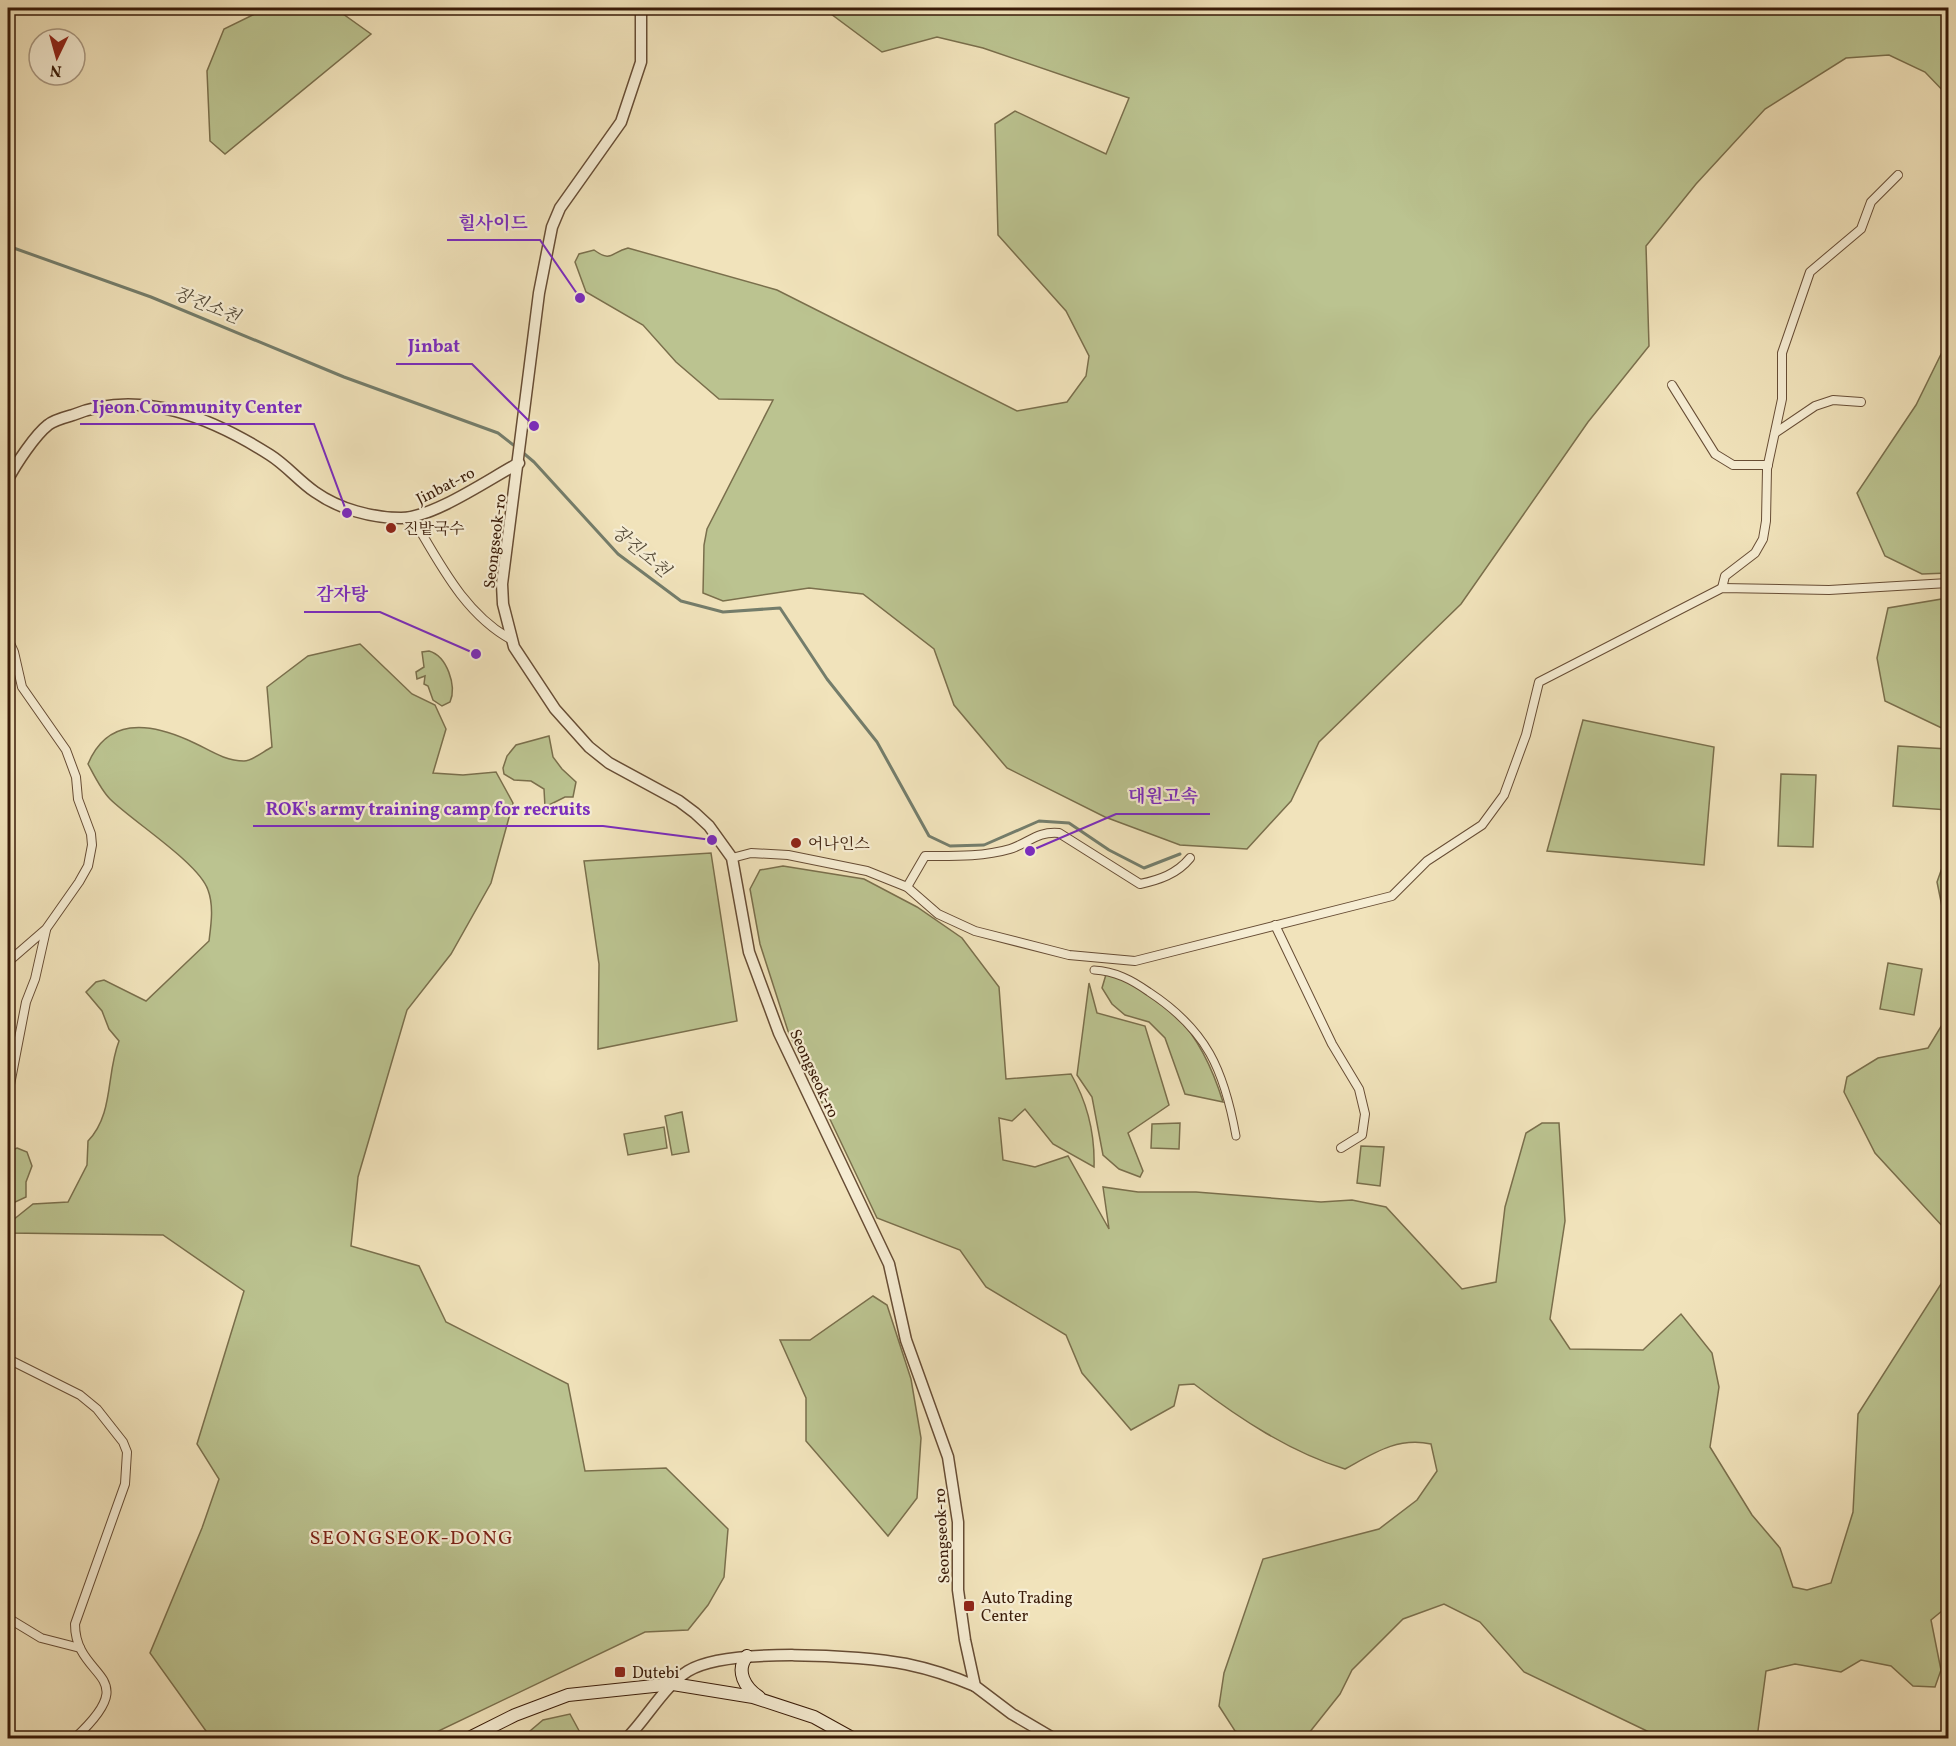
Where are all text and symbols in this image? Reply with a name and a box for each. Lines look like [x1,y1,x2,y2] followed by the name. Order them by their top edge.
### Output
[27,27,87,87] north arrow
[49,58,63,81] text: N
[447,204,540,240] callout: 힐사이드
[458,212,528,237] text: 힐사이드
[170,282,245,332] water label: 장진소천
[396,328,472,364] callout: Jinbat
[407,335,460,360] text: Jinbat
[80,388,314,424] callout: Ijeon Community Center
[92,396,302,421] text: Ijeon Community Center
[413,463,479,511] street label: Jinbat-ro
[479,493,513,590] street label: Seongseok-ro
[403,519,465,541] place label: 진밭국수
[605,520,676,585] water label: 장진소천
[384,521,398,535] marker: 진밭국수
[304,576,380,612] callout: 감자탕
[316,583,369,608] text: 감자탕
[1116,778,1210,814] callout: 대원고속
[1128,785,1198,810] text: 대원고속
[253,790,603,826] callout: ROK's army training camp for recruits
[265,798,591,823] text: ROK's army training camp for recruits
[808,834,870,856] place label: 어나인스
[789,836,803,850] marker: 어나인스
[783,1026,843,1122] street label: Seongseok-ro
[930,1488,956,1584] street label: Seongseok-ro
[310,1525,514,1553] district label: SEONGSEOK-DONG
[981,1588,1073,1628] place label: Auto Trading Center
[962,1599,976,1613] marker: Auto Trading Center
[632,1663,679,1685] place label: Dutebi
[613,1665,627,1679] marker: Dutebi

